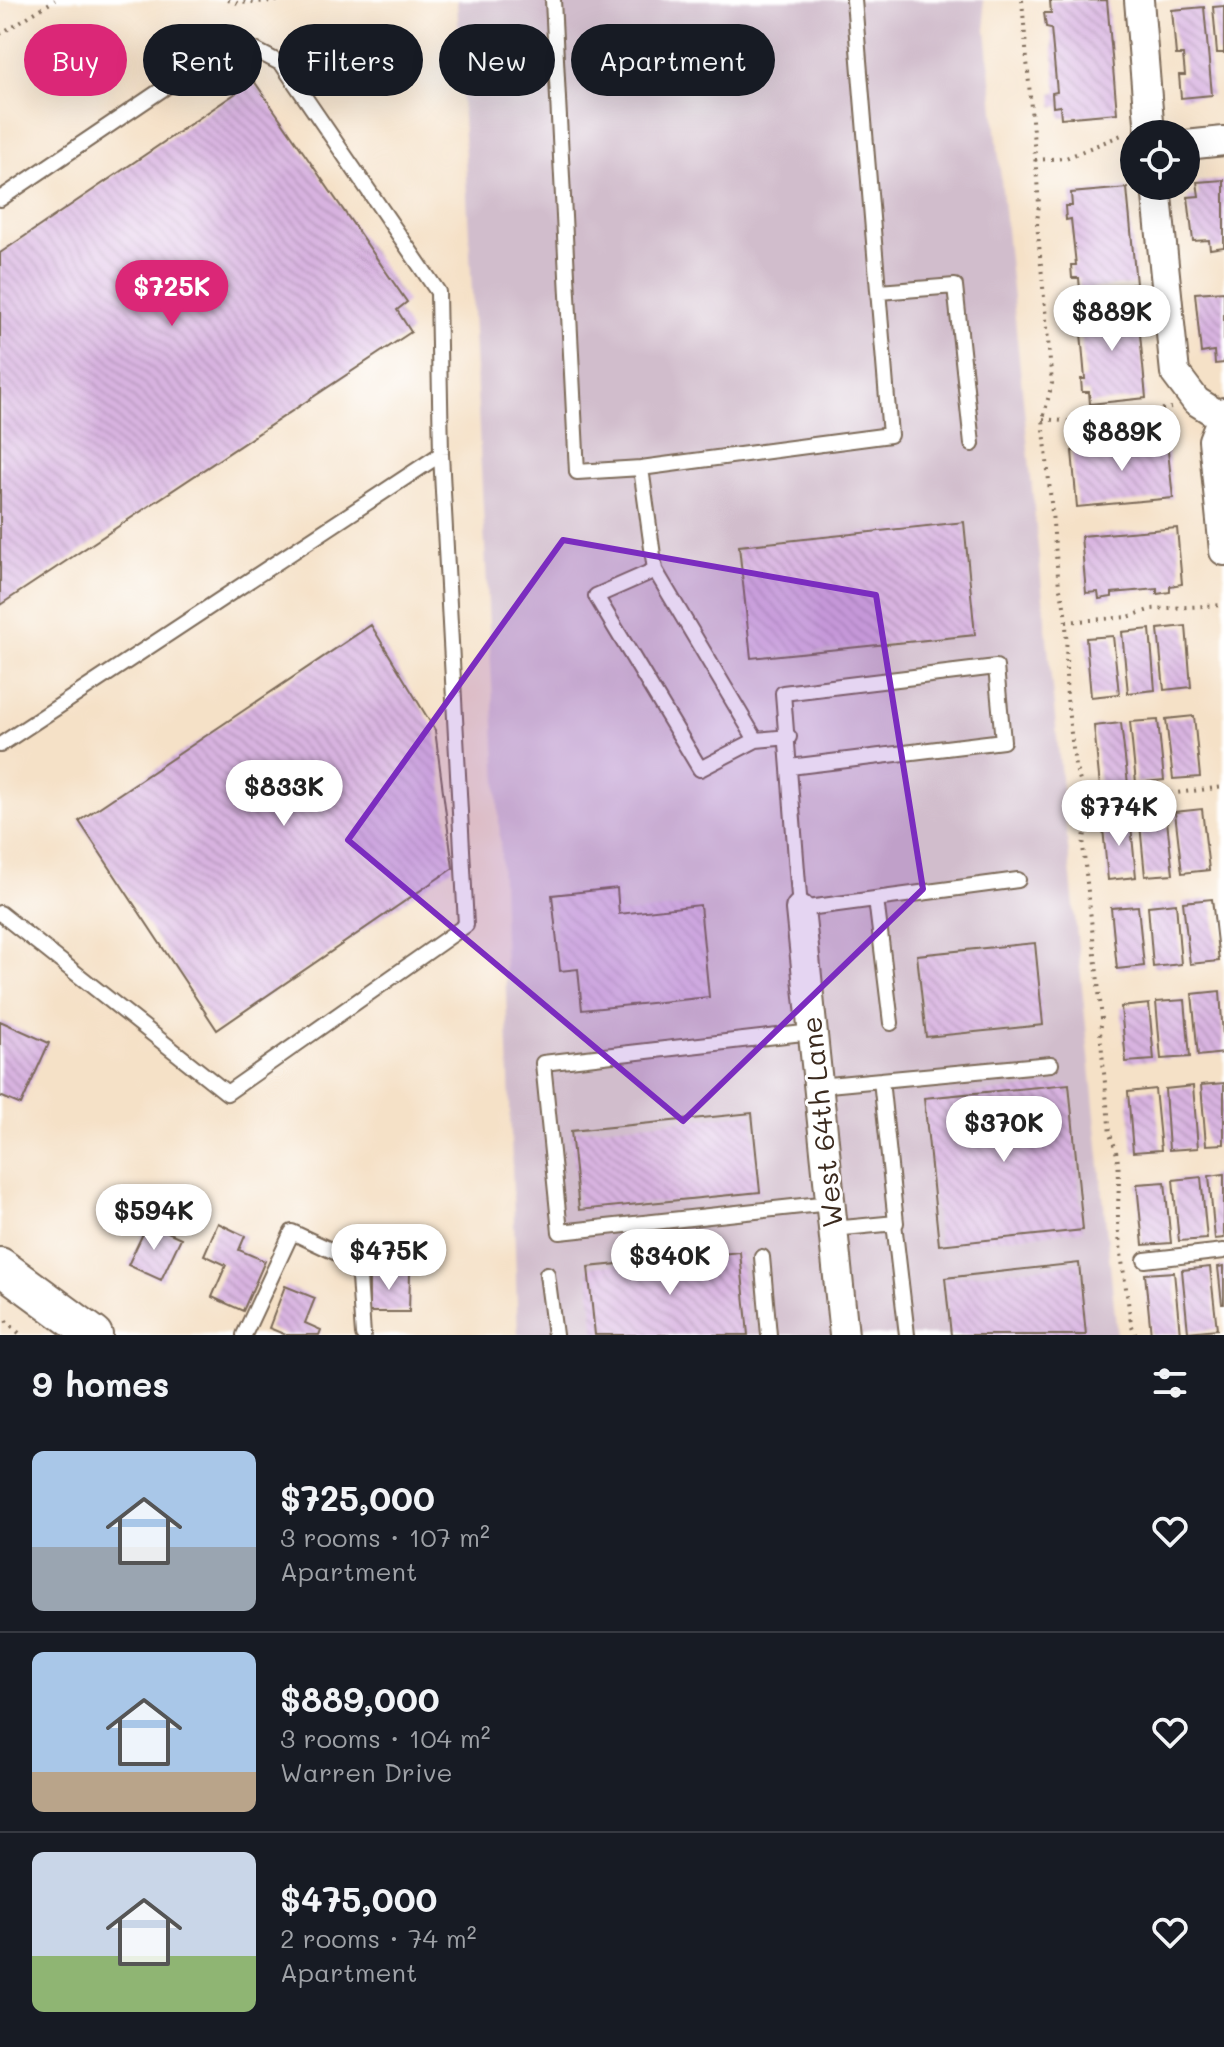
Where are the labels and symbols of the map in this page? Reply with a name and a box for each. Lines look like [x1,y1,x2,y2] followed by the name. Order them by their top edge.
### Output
[116,260,228,328] pin: $725K
[1056,285,1168,353] pin: $889K
[1066,405,1178,473] pin: $889K
[228,760,340,828] pin: $833K
[1063,780,1175,848] pin: $774K
[792,1015,850,1230] street label: West 64th Lane
[948,1096,1060,1164] pin: $370K
[98,1184,210,1252] pin: $594K
[333,1224,445,1292] pin: $475K
[614,1229,726,1297] pin: $340K

